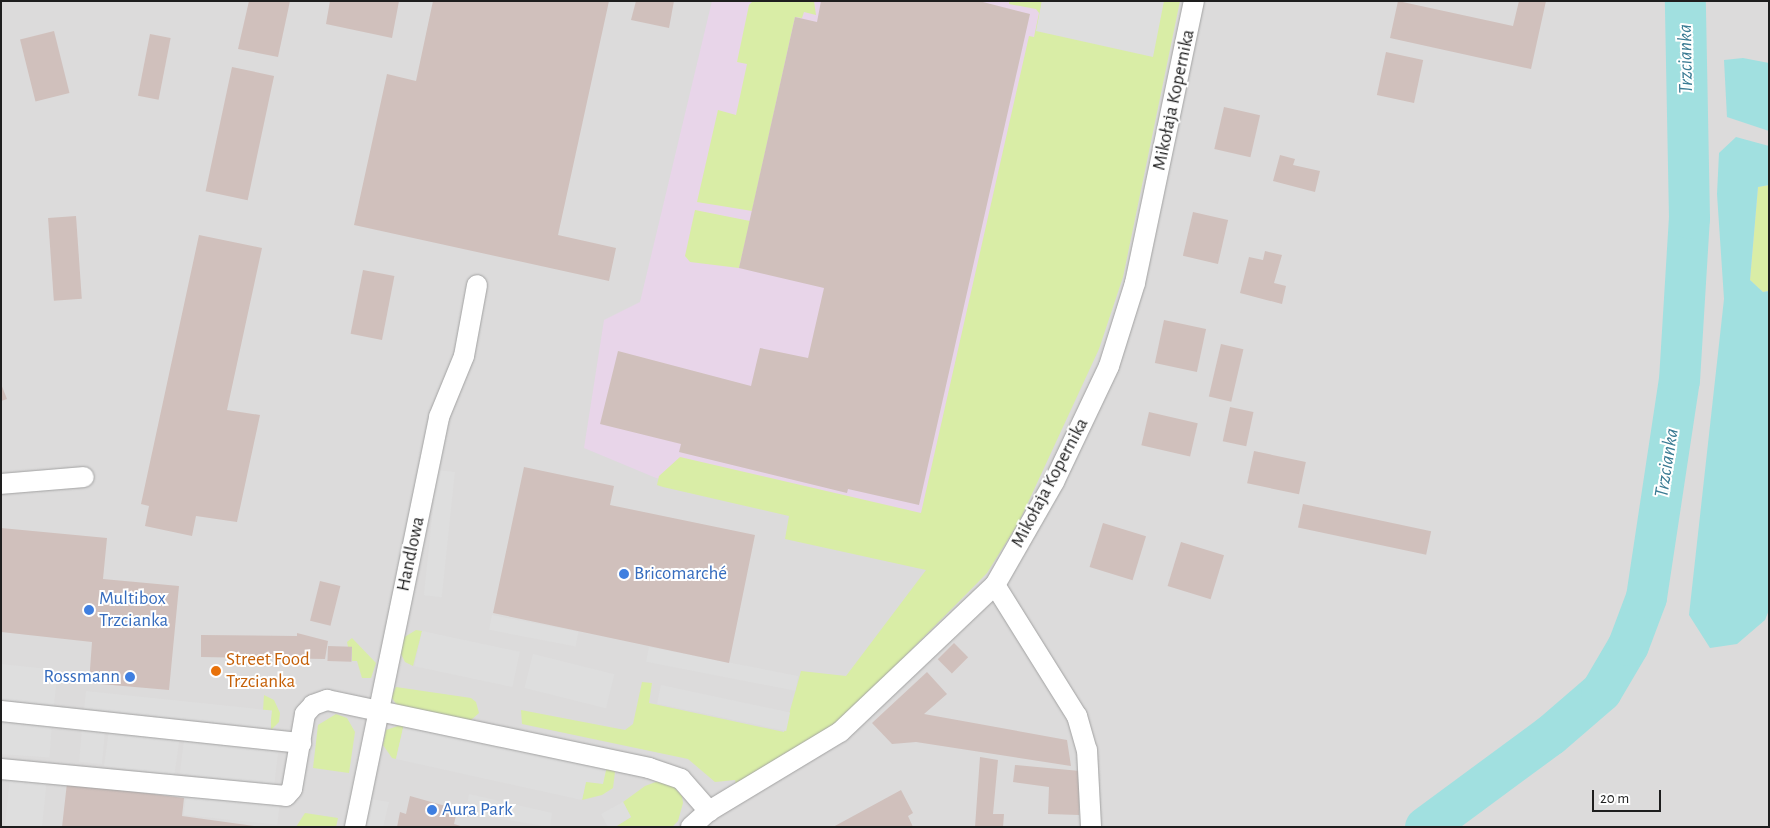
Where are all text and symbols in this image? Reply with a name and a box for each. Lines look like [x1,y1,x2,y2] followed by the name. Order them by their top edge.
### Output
[1673,24,1699,94] water label: Trzcianka
[1148,28,1200,172] street label: Mikołaja Kopernika
[1006,414,1094,552] street label: Mikołaja Kopernika
[1650,427,1684,499] water label: Trzcianka
[392,515,430,593] street label: Handlowa
[634,563,727,585] place label: Bricomarché
[618,568,630,580] marker: Bricomarché
[99,588,168,632] place label: Multibox Trzcianka
[83,604,95,616] marker: Multibox Trzcianka
[226,649,310,693] place label: Street Food Trzcianka
[210,665,222,677] marker: Street Food Trzcianka
[44,666,120,688] place label: Rossmann
[124,671,136,683] marker: Rossmann
[1595,780,1664,812] scale bar
[1600,791,1629,806] text: 20 m
[442,799,513,821] place label: Aura Park
[426,804,438,816] marker: Aura Park

